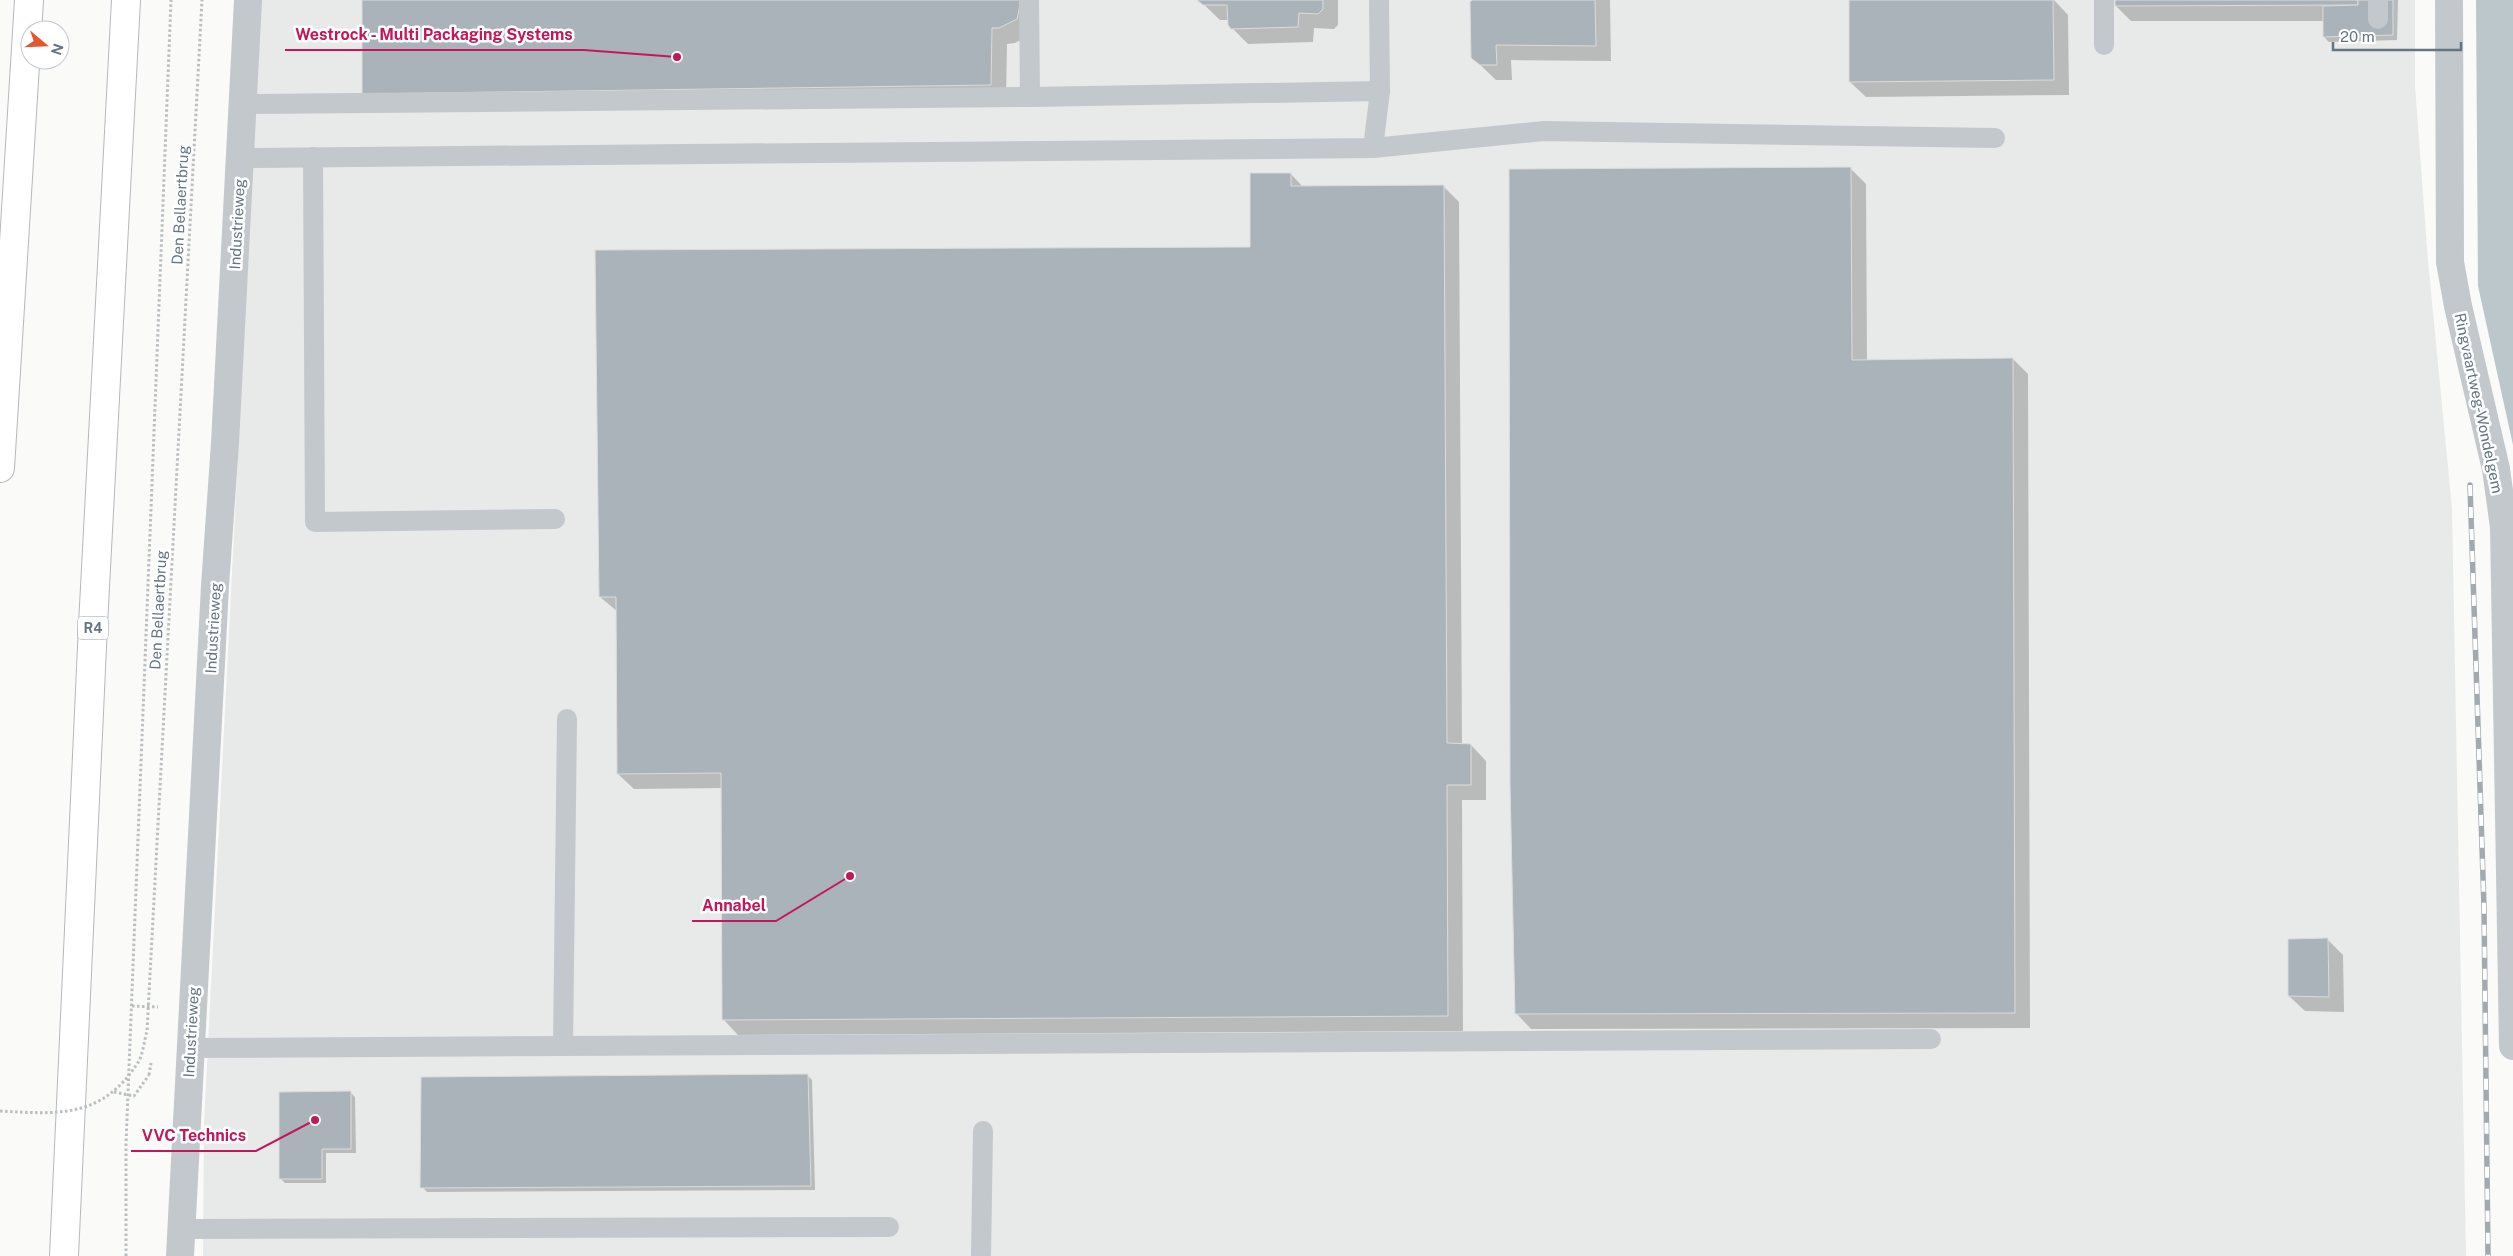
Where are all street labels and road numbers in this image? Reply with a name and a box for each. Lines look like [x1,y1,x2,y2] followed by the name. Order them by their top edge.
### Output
[168,145,192,265] street label: Den Bellaertbrug
[226,178,248,270] street label: Industrieweg
[2452,311,2506,495] street label: Ringvaartweg-Wondelgem
[146,550,170,670] street label: Den Bellaertbrug
[202,582,224,674] street label: Industrieweg
[78,616,108,640] road number: R4
[180,986,202,1078] street label: Industrieweg

